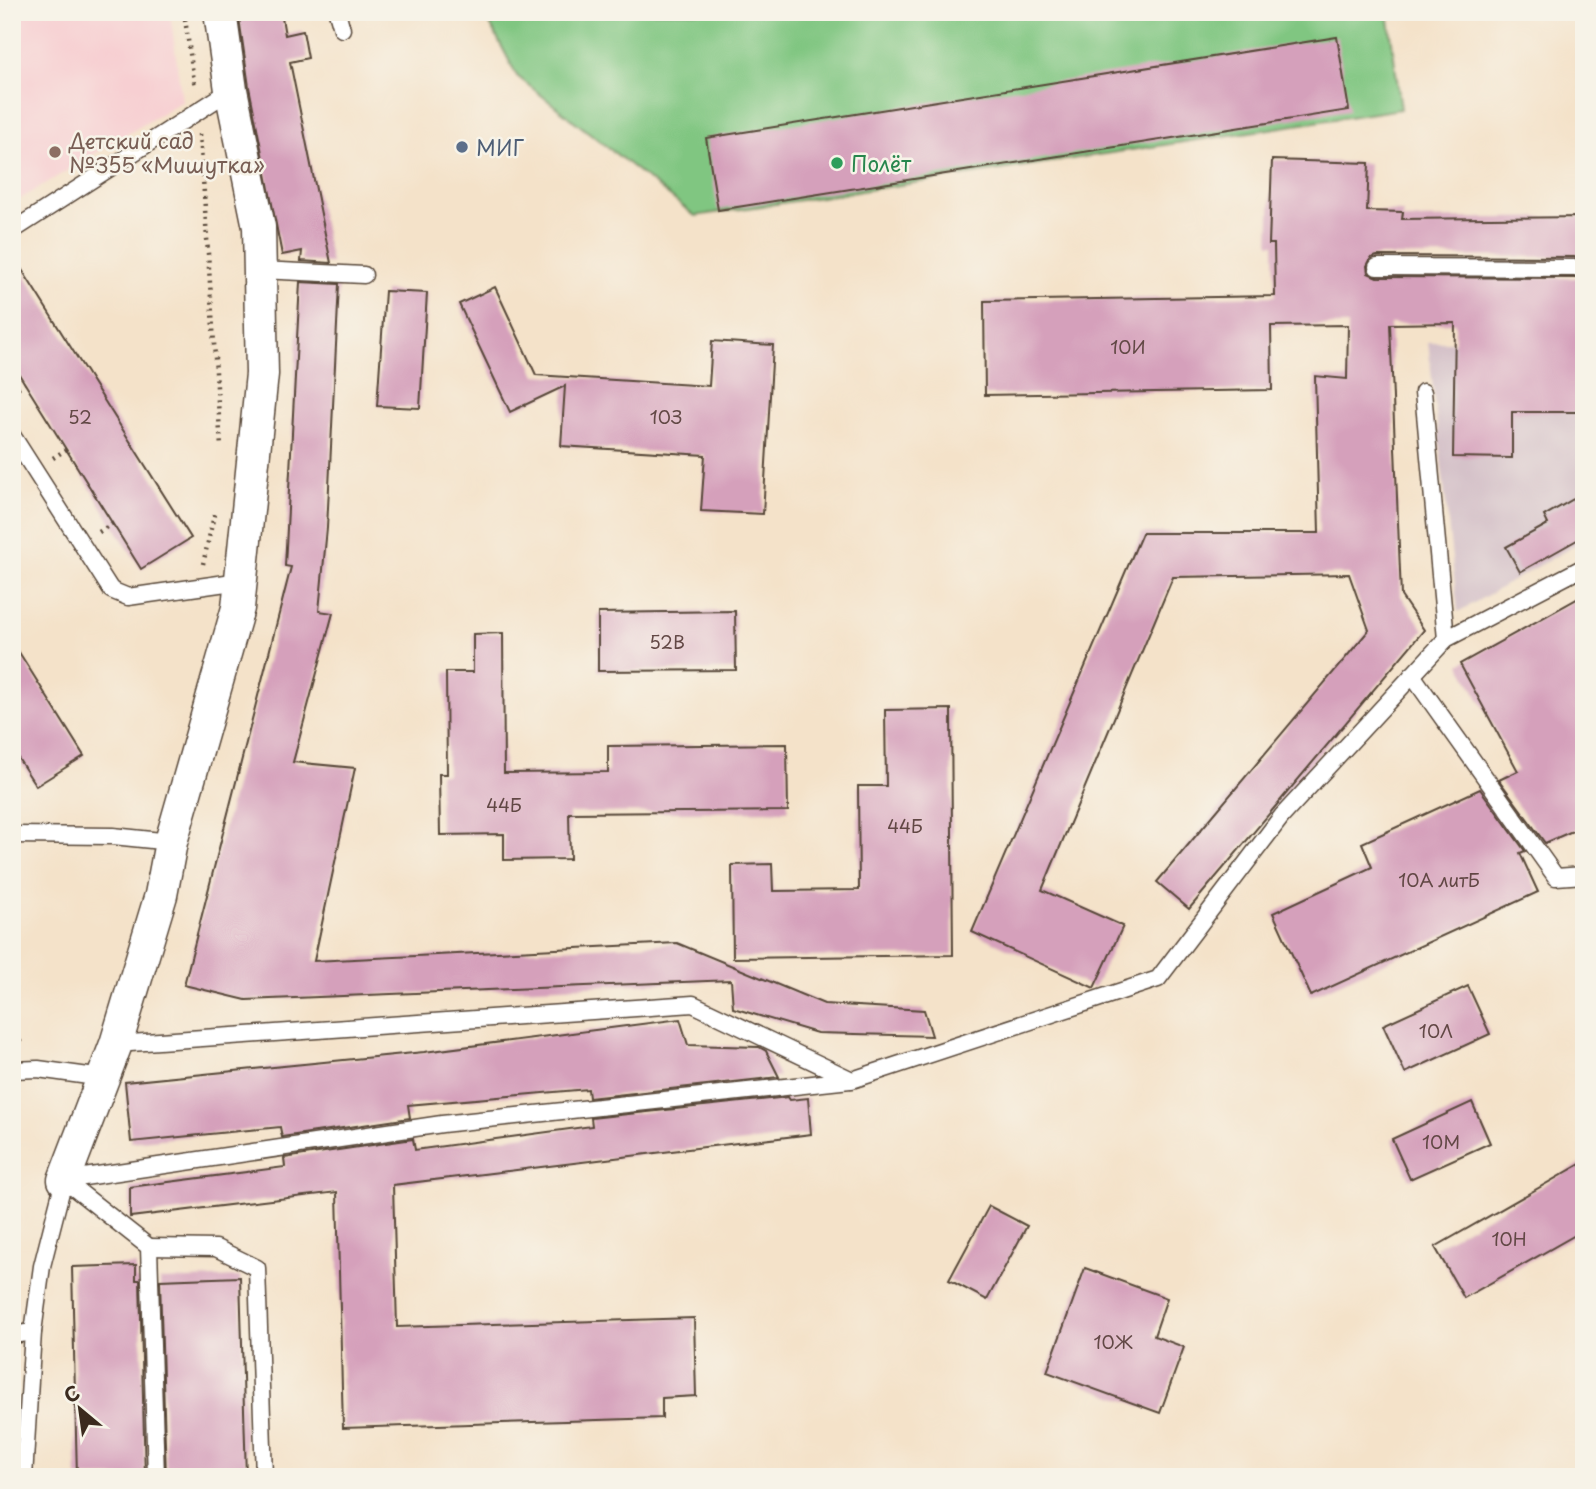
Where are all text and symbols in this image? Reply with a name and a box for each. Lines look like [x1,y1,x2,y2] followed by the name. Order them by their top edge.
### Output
[68,124,265,180] place label: Детский сад №355 «Мишутка»
[476,131,525,163] place label: МИГ
[454,139,470,155] marker: МИГ
[47,144,63,160] marker: Детский сад №355 «Мишутка»
[851,147,912,179] place label: Полёт
[829,155,845,171] marker: Полёт
[1110,333,1146,360] house number: 10И
[68,403,92,430] house number: 52
[650,403,682,430] house number: 10З
[649,628,685,655] house number: 52В
[486,791,522,818] house number: 44Б
[887,812,923,839] house number: 44Б
[1398,866,1480,893] house number: 10А литБ
[1419,1017,1453,1044] house number: 10Л
[1422,1128,1460,1155] house number: 10М
[1491,1225,1527,1252] house number: 10Н
[1093,1328,1133,1355] house number: 10Ж
[46,1374,116,1444] north arrow
[58,1378,84,1409] text: С

